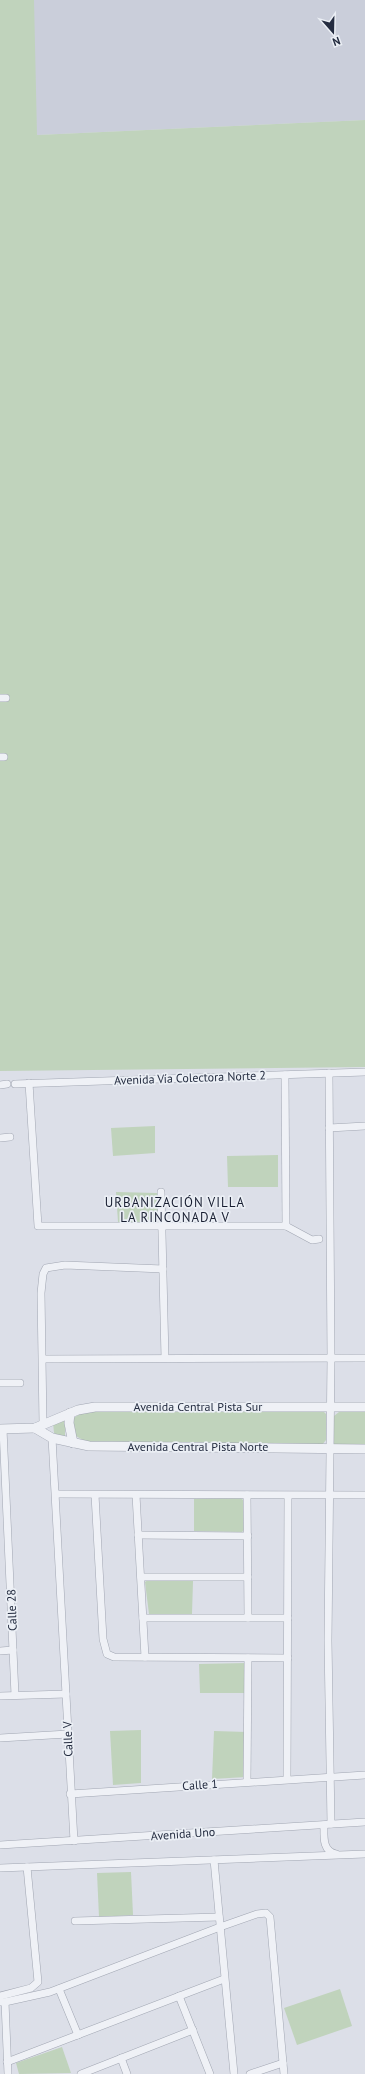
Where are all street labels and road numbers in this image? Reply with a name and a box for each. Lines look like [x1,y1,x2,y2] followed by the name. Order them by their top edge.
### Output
[114,1067,266,1088] street label: Avenida Vía Colectora Norte 2
[134,1399,262,1414] street label: Avenida Central Pista Sur
[128,1439,268,1454] street label: Avenida Central Pista Norte
[3,1589,20,1631] street label: Calle 28
[59,1721,76,1757] street label: Calle V
[182,1776,218,1793] street label: Calle 1
[150,1824,216,1843] street label: Avenida Uno

